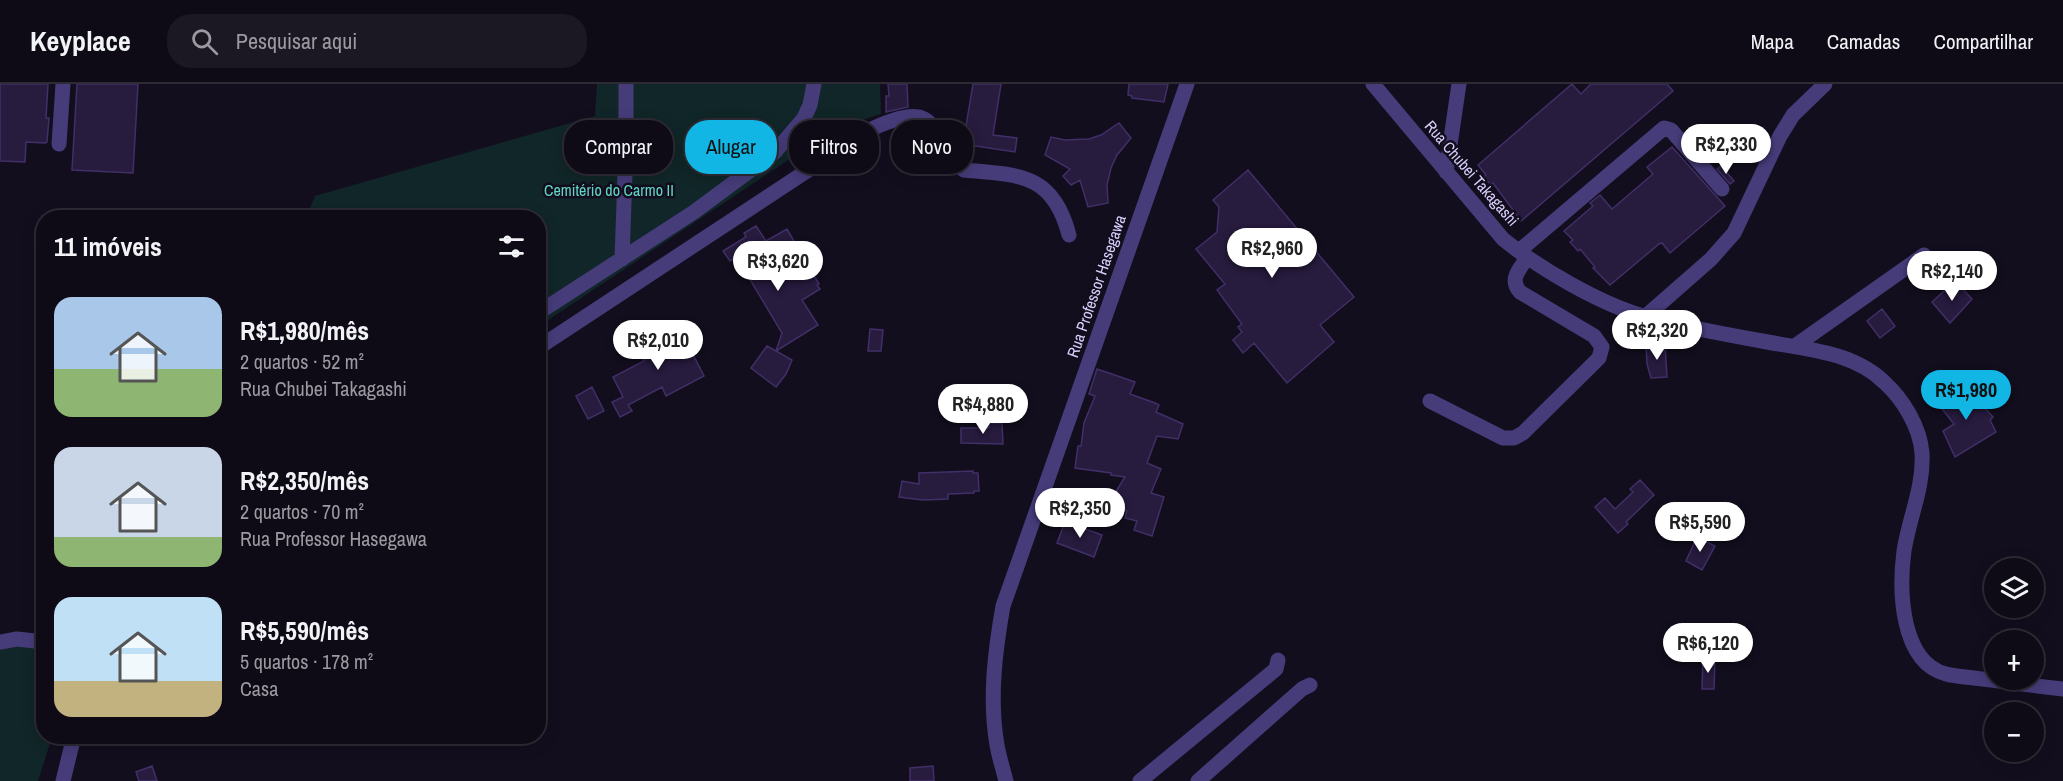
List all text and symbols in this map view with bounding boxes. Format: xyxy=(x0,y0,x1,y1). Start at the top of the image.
search box xyxy=(167,14,587,68)
text: Keyplace xyxy=(30,22,131,60)
icon: search xyxy=(188,25,221,58)
text: Pesquisar aqui xyxy=(236,26,357,56)
text: Mapa xyxy=(1751,27,1794,56)
text: Camadas xyxy=(1827,27,1900,56)
text: Compartilhar xyxy=(1933,27,2033,56)
street label: Rua Chubei Takagashi xyxy=(1420,115,1524,231)
chip: Comprar xyxy=(564,120,673,174)
chip: Alugar xyxy=(685,120,777,174)
chip: Filtros xyxy=(789,120,879,174)
chip: Novo xyxy=(891,120,973,174)
pin: R$2,330 xyxy=(1671,124,1781,175)
text: R$2,330 xyxy=(1695,130,1757,157)
park label: Cemitério do Carmo II xyxy=(544,179,674,201)
street label: Rua Professor Hasegawa xyxy=(1061,211,1131,360)
pin: R$2,960 xyxy=(1217,228,1327,279)
text: 11 imóveis xyxy=(54,229,162,264)
icon: filters xyxy=(495,230,528,263)
text: R$2,960 xyxy=(1241,234,1303,261)
pin: R$3,620 xyxy=(723,241,833,292)
text: R$3,620 xyxy=(747,247,809,274)
pin: R$2,140 xyxy=(1897,251,2007,302)
text: R$2,140 xyxy=(1921,257,1983,284)
pin: R$2,320 xyxy=(1602,310,1712,361)
text: R$1,980/mês xyxy=(240,313,369,348)
text: R$2,320 xyxy=(1626,316,1688,343)
pin: R$2,010 xyxy=(603,320,713,371)
icon: home xyxy=(102,321,174,393)
text: R$2,010 xyxy=(627,326,689,353)
text: 2 quartos · 52 m² xyxy=(240,348,364,375)
pin: R$1,980 xyxy=(1911,370,2021,421)
text: Rua Chubei Takagashi xyxy=(240,375,407,402)
text: R$1,980 xyxy=(1935,376,1997,403)
pin: R$4,880 xyxy=(928,384,1038,435)
text: R$4,880 xyxy=(952,390,1014,417)
text: R$2,350/mês xyxy=(240,463,369,498)
icon: home xyxy=(102,471,174,543)
pin: R$2,350 xyxy=(1025,488,1135,539)
text: R$2,350 xyxy=(1049,494,1111,521)
text: 2 quartos · 70 m² xyxy=(240,498,364,525)
pin: R$5,590 xyxy=(1645,502,1755,553)
text: R$5,590 xyxy=(1669,508,1731,535)
text: Rua Professor Hasegawa xyxy=(240,525,427,552)
map controls xyxy=(1984,558,2044,762)
button: layers xyxy=(1984,558,2044,618)
text: R$5,590/mês xyxy=(240,613,369,648)
icon: home xyxy=(102,621,174,693)
pin: R$6,120 xyxy=(1653,623,1763,674)
text: R$6,120 xyxy=(1677,629,1739,656)
button: + xyxy=(1984,630,2044,690)
text: 5 quartos · 178 m² xyxy=(240,648,373,675)
text: Casa xyxy=(240,675,278,702)
button: − xyxy=(1984,702,2044,762)

